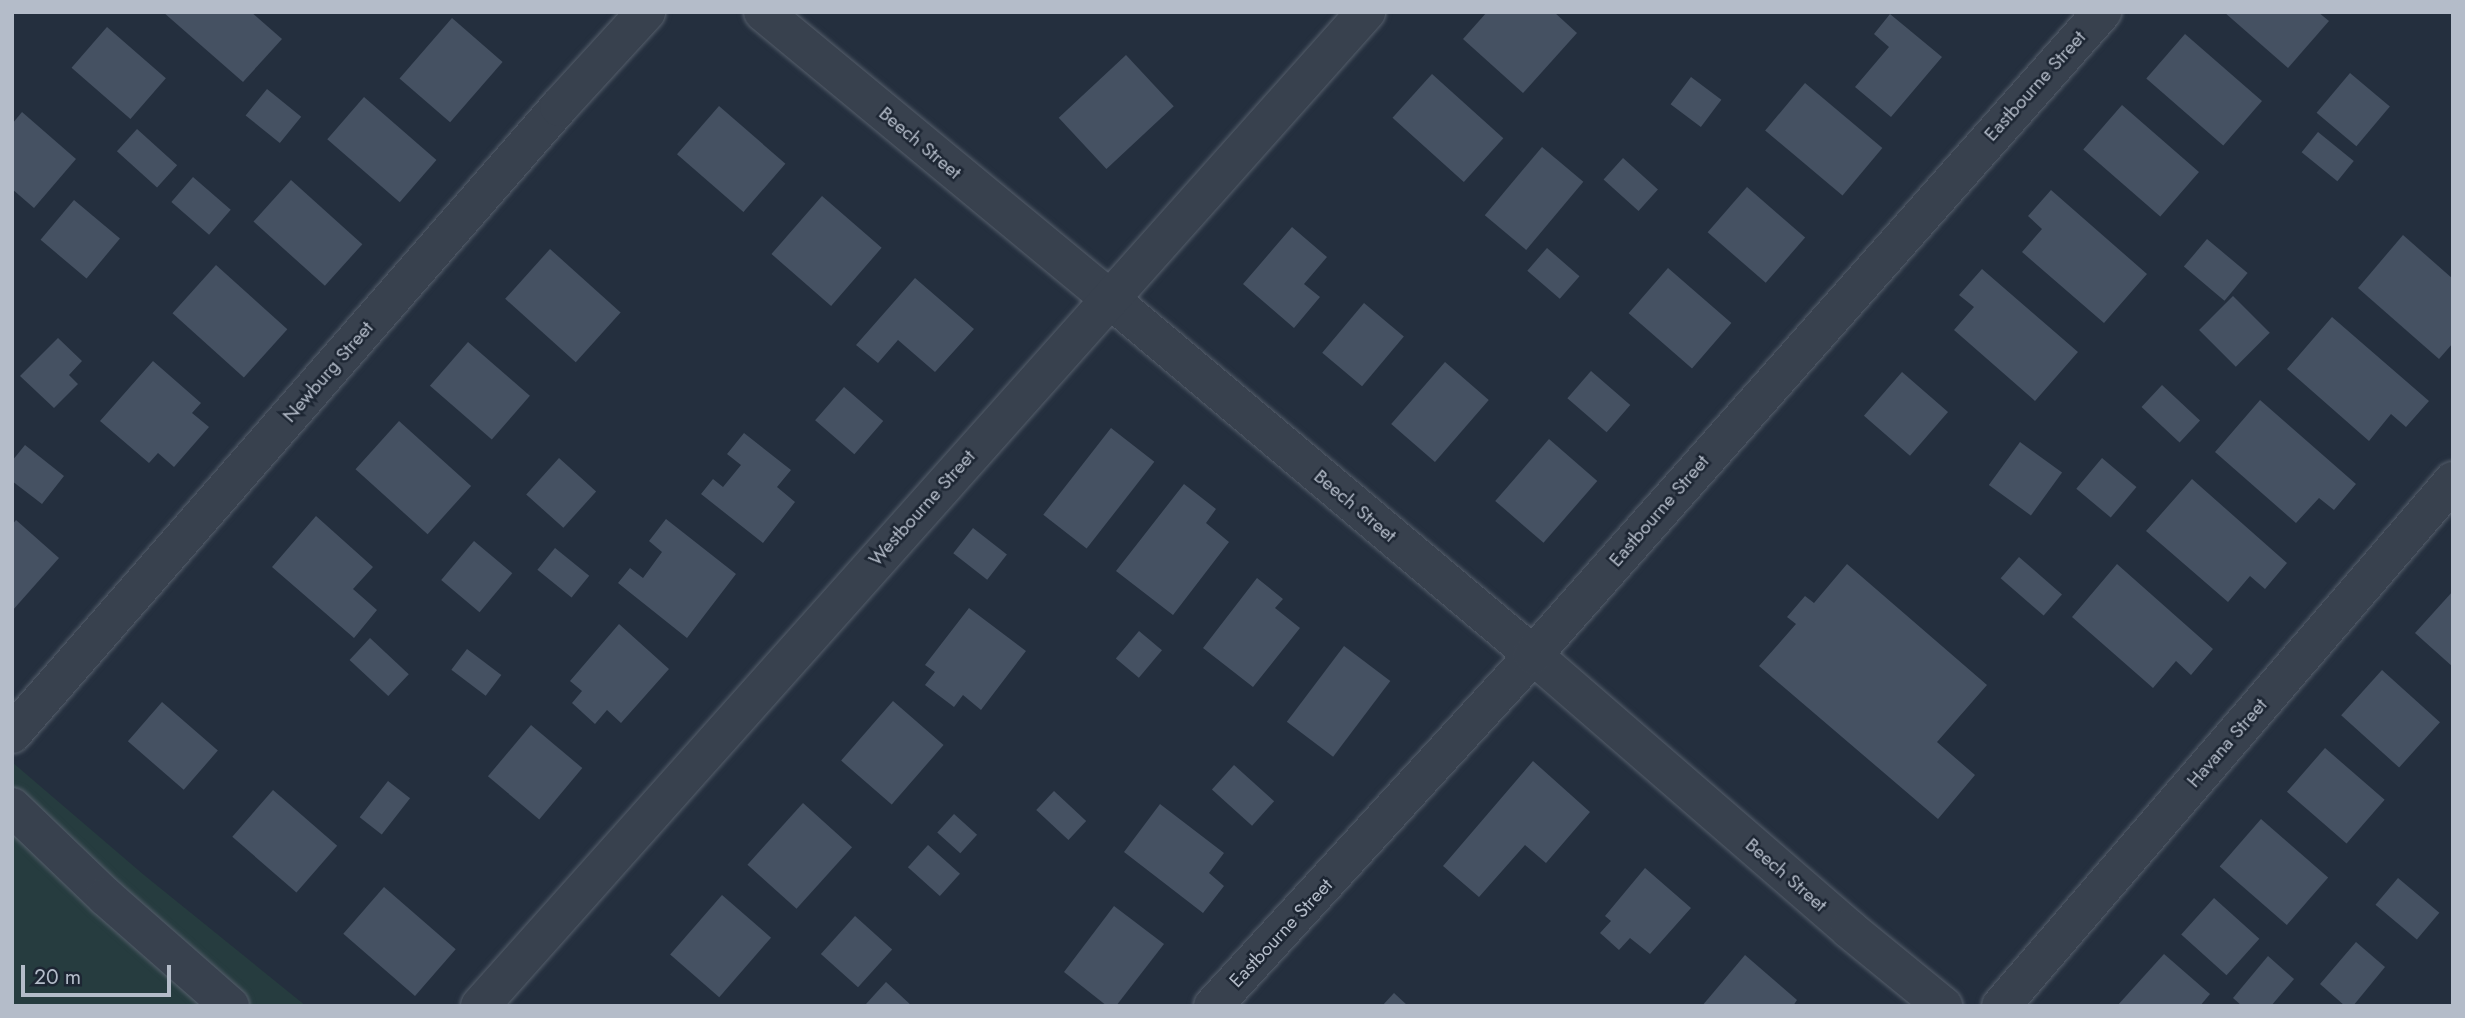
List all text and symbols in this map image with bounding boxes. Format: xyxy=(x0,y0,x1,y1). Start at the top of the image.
street label: Eastbourne Street xyxy=(1980,26,2090,146)
street label: Beech Street xyxy=(874,102,966,184)
street label: Newburg Street xyxy=(278,317,378,427)
street label: Westbourne Street xyxy=(864,445,980,571)
street label: Eastbourne Street xyxy=(1604,451,1714,571)
street label: Beech Street xyxy=(1309,465,1401,547)
street label: Havana Street xyxy=(2182,694,2272,792)
street label: Beech Street xyxy=(1741,834,1831,916)
street label: Eastbourne Street xyxy=(1225,874,1337,992)
scale bar xyxy=(24,951,175,995)
text: 20 m xyxy=(34,962,81,992)

